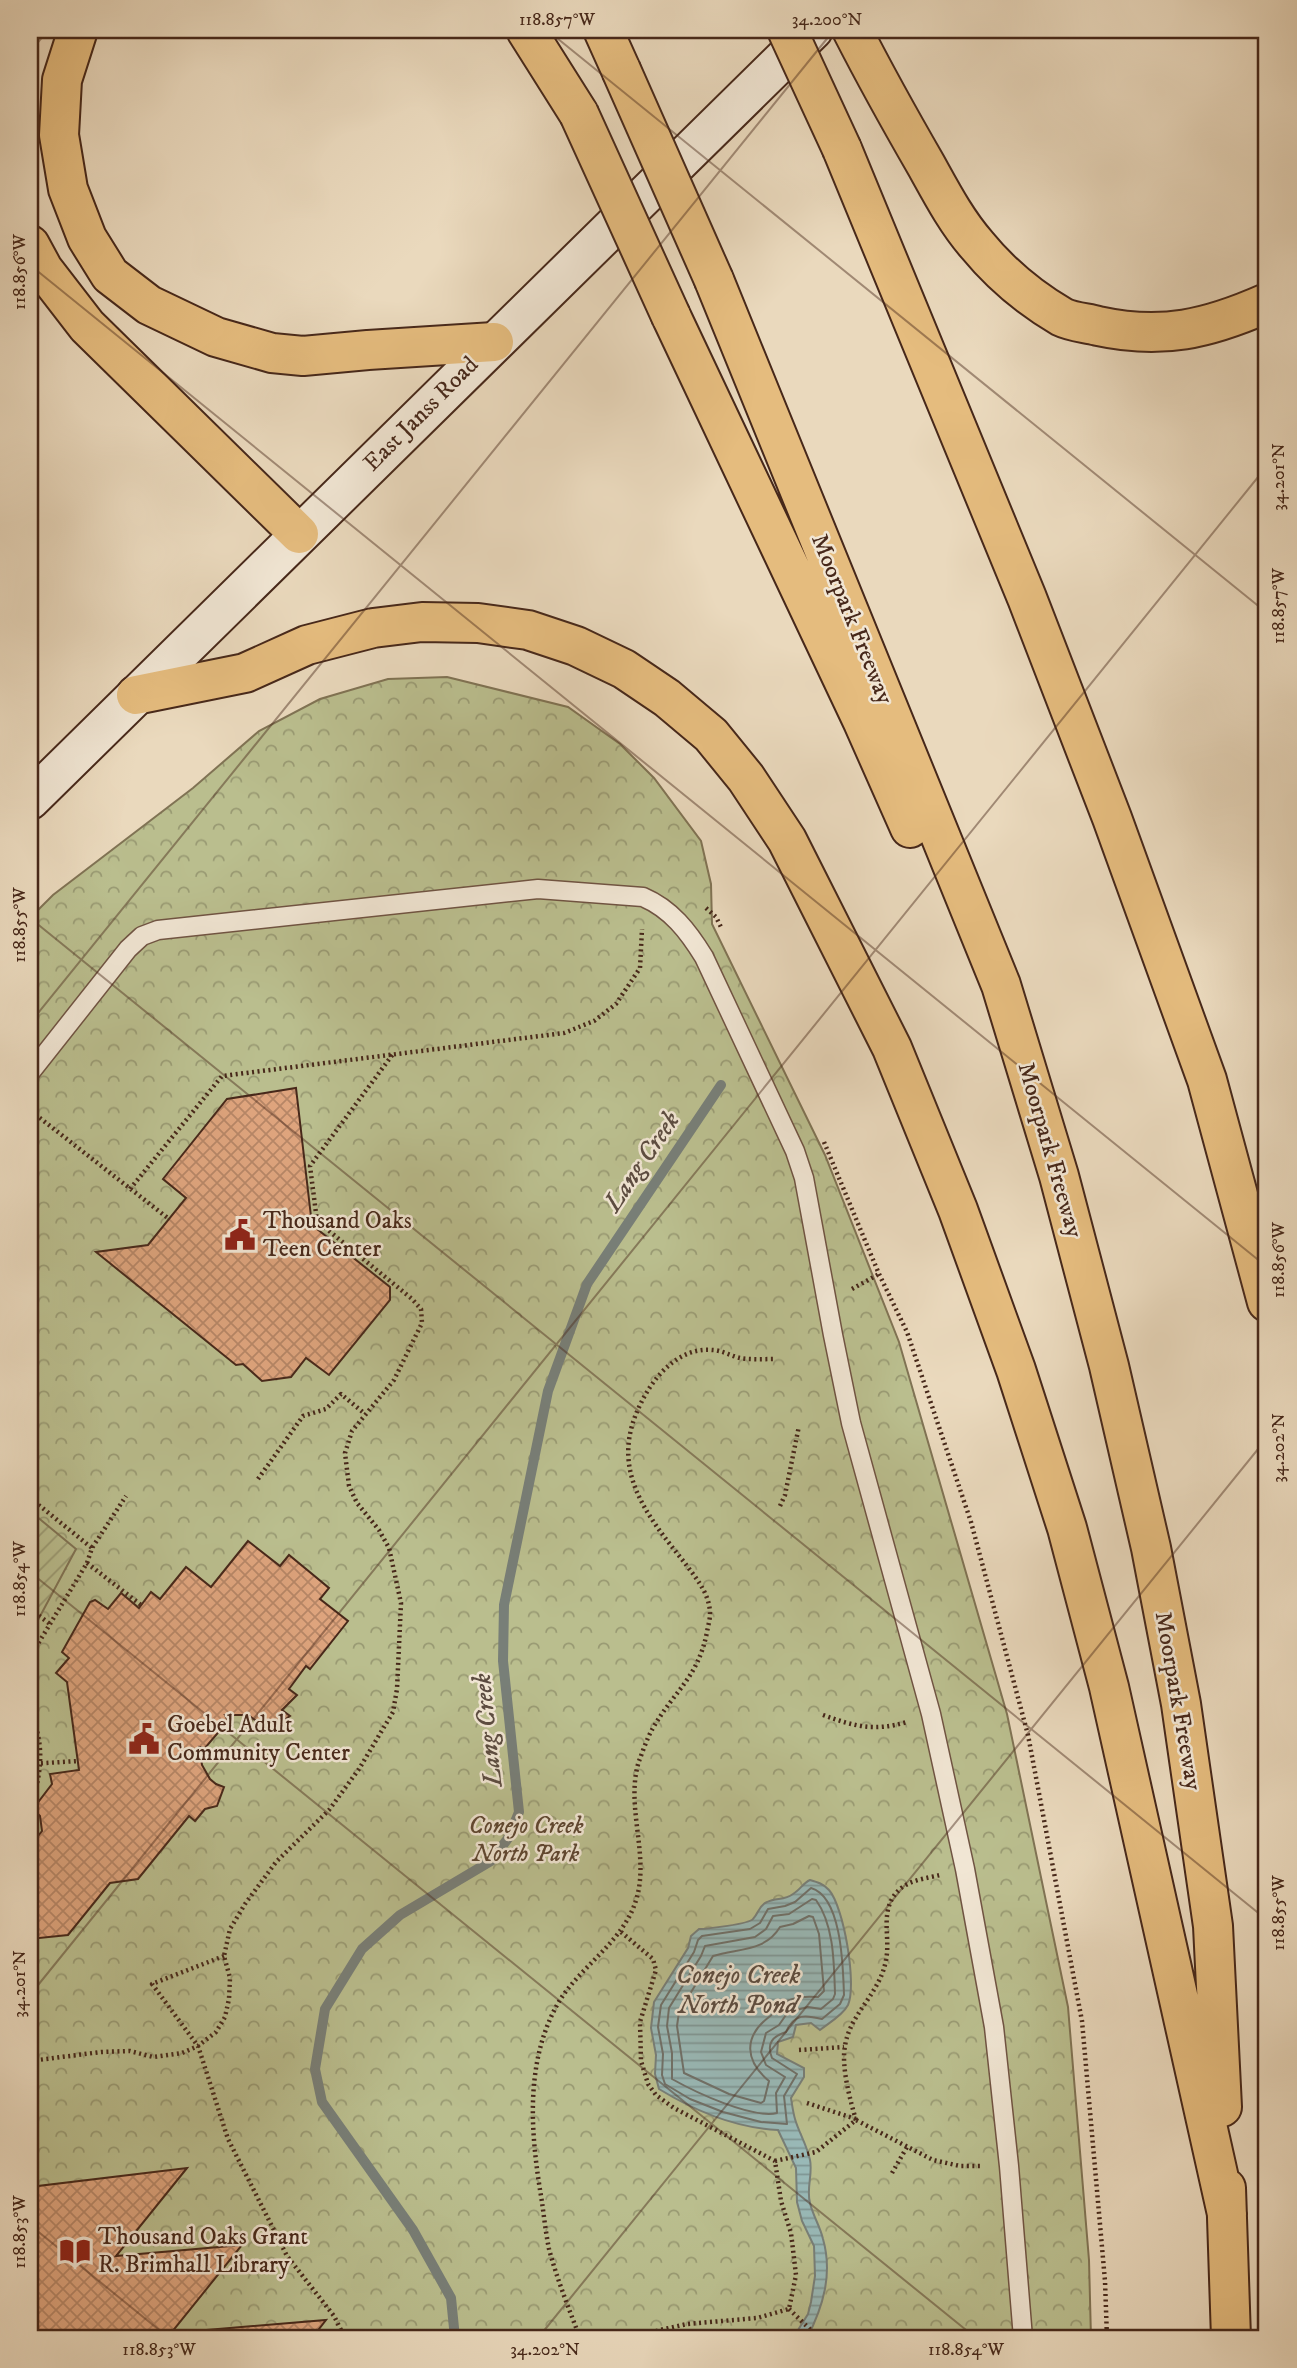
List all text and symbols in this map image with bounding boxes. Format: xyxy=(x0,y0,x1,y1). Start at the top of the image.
text: 118.857°W xyxy=(519,9,596,31)
text: 34.200°N xyxy=(792,9,862,31)
text: 118.856°W xyxy=(9,233,31,310)
street label: East Janss Road xyxy=(357,350,485,478)
text: 34.201°N xyxy=(1268,443,1290,511)
street label: Moorpark Freeway xyxy=(804,529,900,709)
text: 118.857°W xyxy=(1268,567,1290,644)
text: 118.855°W xyxy=(9,887,31,963)
street label: Moorpark Freeway xyxy=(1011,1059,1090,1242)
water label: Lang Creek xyxy=(595,1106,688,1220)
place label: Thousand Oaks Teen Center xyxy=(263,1206,412,1264)
public building icon: Thousand Oaks Teen Center xyxy=(223,1218,257,1252)
text: 118.856°W xyxy=(1268,1221,1290,1298)
text: 34.202°N xyxy=(1268,1413,1290,1483)
text: 118.854°W xyxy=(9,1540,31,1617)
street label: Moorpark Freeway xyxy=(1148,1609,1209,1793)
water label: Lang Creek xyxy=(466,1672,511,1790)
place label: Goebel Adult Community Center xyxy=(167,1710,350,1768)
public building icon: Goebel Adult Community Center xyxy=(127,1722,161,1756)
park label: Conejo Creek North Park xyxy=(469,1811,583,1869)
text: 118.855°W xyxy=(1268,1875,1290,1951)
text: 34.201°N xyxy=(9,1950,31,2018)
water label: Conejo Creek North Pond xyxy=(676,1959,801,2022)
text: 118.853°W xyxy=(9,2195,31,2269)
place label: Thousand Oaks Grant R. Brimhall Library xyxy=(98,2222,308,2280)
library icon: Thousand Oaks Grant R. Brimhall Library xyxy=(58,2234,92,2268)
text: 118.853°W xyxy=(122,2339,196,2361)
text: 34.202°N xyxy=(510,2339,580,2361)
text: 118.854°W xyxy=(928,2339,1005,2361)

